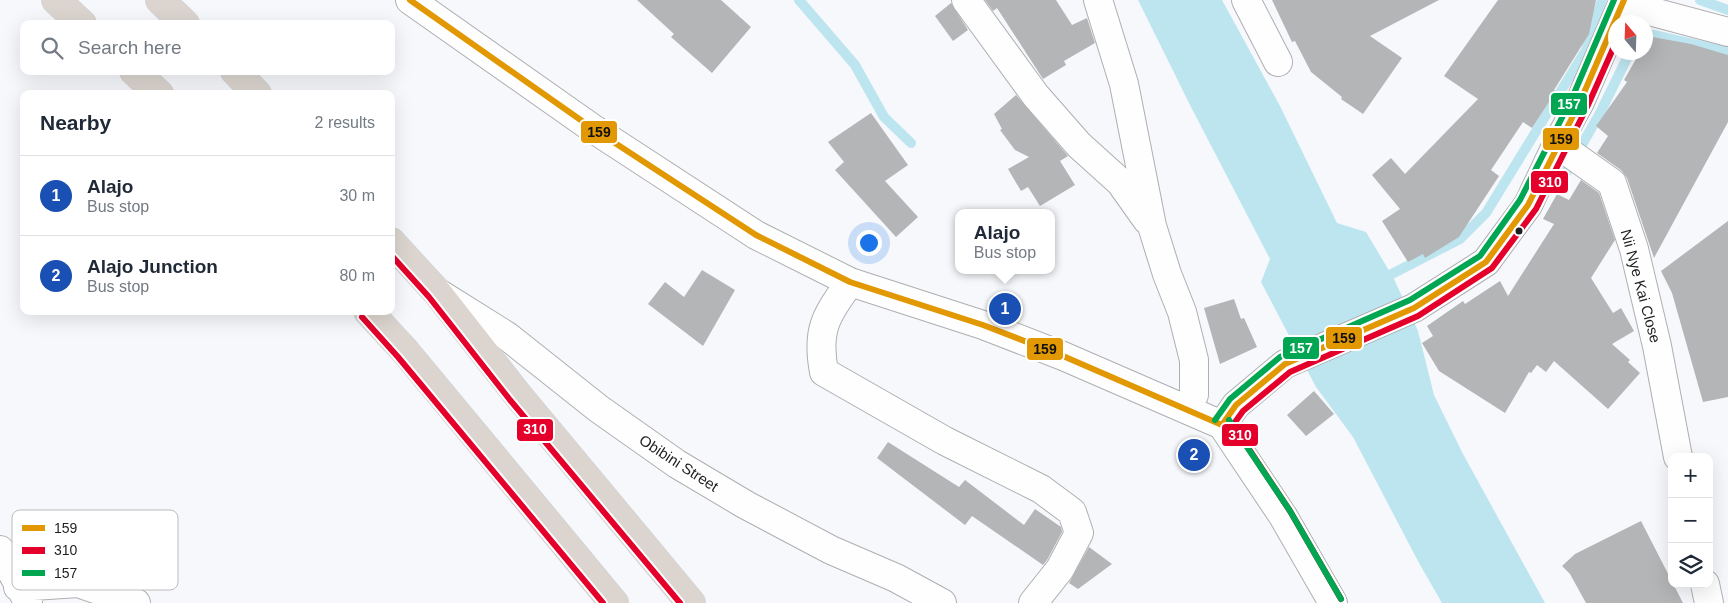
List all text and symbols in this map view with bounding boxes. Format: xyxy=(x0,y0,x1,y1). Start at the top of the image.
north arrow xyxy=(1608,15,1653,60)
search box xyxy=(20,20,395,75)
icon: search xyxy=(38,34,66,62)
text: Search here xyxy=(78,37,182,58)
line badge: 157 xyxy=(1550,92,1588,116)
text: 157 xyxy=(1557,96,1581,112)
text: Nearby xyxy=(40,111,111,134)
text: 2 results xyxy=(315,114,375,131)
line badge: 159 xyxy=(580,120,618,144)
text: 159 xyxy=(587,124,611,140)
line badge: 159 xyxy=(1542,127,1580,151)
text: 159 xyxy=(1549,131,1573,147)
line badge: 310 xyxy=(1530,170,1569,194)
text: 310 xyxy=(1538,174,1562,190)
text: Alajo xyxy=(87,176,133,197)
text: 1 xyxy=(52,187,60,204)
text: 30 m xyxy=(339,187,375,204)
text: Bus stop xyxy=(87,198,149,215)
popup xyxy=(955,209,1055,274)
text: Alajo xyxy=(974,222,1020,243)
unlabelled marker xyxy=(1514,226,1524,236)
street label: Nii Nye Kai Close xyxy=(1618,227,1664,345)
your location xyxy=(856,230,882,256)
text: Bus stop xyxy=(974,244,1036,261)
text: Alajo Junction xyxy=(87,256,218,277)
text: 2 xyxy=(52,267,60,284)
text: 80 m xyxy=(339,267,375,284)
text: Bus stop xyxy=(87,278,149,295)
pin: 1 xyxy=(989,290,1021,328)
line badge: 159 xyxy=(1325,326,1363,350)
text: 159 xyxy=(1332,330,1356,346)
line badge: 157 xyxy=(1282,336,1320,360)
line badge: 159 xyxy=(1026,337,1064,361)
text: 157 xyxy=(1289,340,1313,356)
text: 159 xyxy=(1033,341,1057,357)
line badge: 310 xyxy=(516,418,554,442)
text: 310 xyxy=(523,421,547,437)
line badge: 310 xyxy=(1221,423,1259,447)
text: 310 xyxy=(1228,427,1252,443)
street label: Obibini Street xyxy=(636,431,722,495)
pin: 2 xyxy=(1178,436,1210,474)
map controls xyxy=(1668,453,1713,588)
button: + xyxy=(1668,453,1713,498)
button: − xyxy=(1668,498,1713,543)
legend xyxy=(12,510,178,590)
text: 159 xyxy=(54,520,78,536)
text: 310 xyxy=(54,542,78,558)
button: layers xyxy=(1668,543,1713,588)
text: 157 xyxy=(54,565,78,581)

